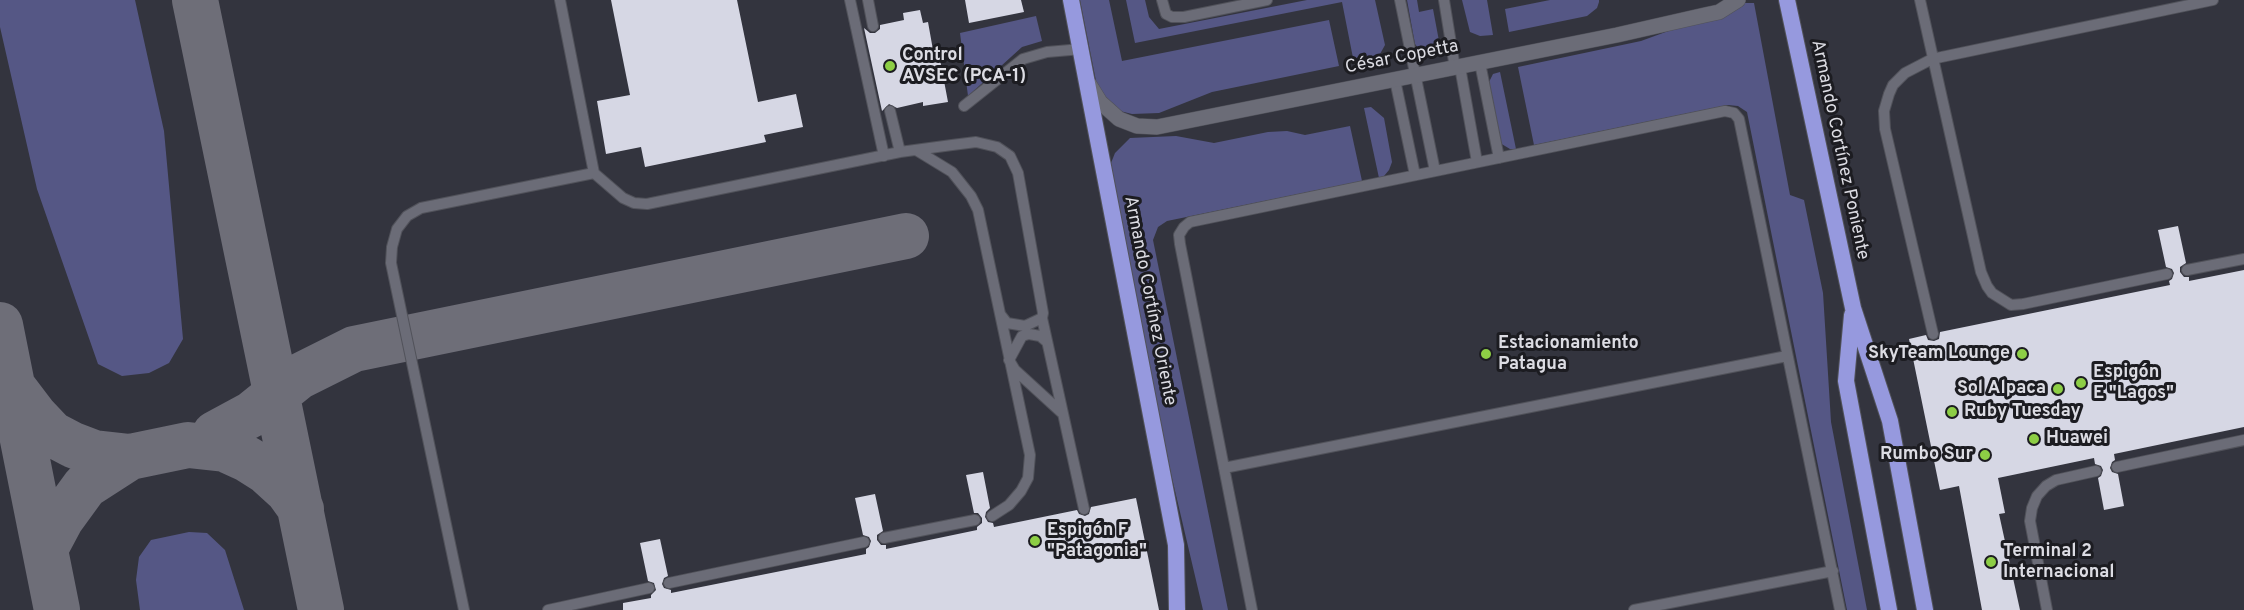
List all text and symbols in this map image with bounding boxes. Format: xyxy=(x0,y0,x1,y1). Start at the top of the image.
street label: César Copetta xyxy=(1344,36,1460,80)
street label: Armando Cortínez Poniente xyxy=(1805,38,1873,262)
place label: Control AVSEC (PCA-1) xyxy=(902,45,1026,88)
marker: Control AVSEC (PCA-1) xyxy=(883,59,897,73)
street label: Armando Cortínez Oriente xyxy=(1118,194,1180,408)
place label: Estacionamiento Patagua xyxy=(1498,333,1639,376)
place label: SkyTeam Lounge xyxy=(1868,343,2010,365)
marker: Estacionamiento Patagua xyxy=(1479,347,1493,361)
marker: SkyTeam Lounge xyxy=(2015,347,2029,361)
place label: Espigón E "Lagos" xyxy=(2093,362,2174,404)
marker: Espigón E "Lagos" xyxy=(2074,376,2088,390)
place label: Sol Alpaca xyxy=(1957,378,2046,400)
marker: Sol Alpaca xyxy=(2051,382,2065,396)
place label: Ruby Tuesday xyxy=(1964,401,2081,423)
marker: Ruby Tuesday xyxy=(1945,405,1959,419)
place label: Huawei xyxy=(2046,428,2108,450)
marker: Huawei xyxy=(2027,432,2041,446)
place label: Rumbo Sur xyxy=(1880,444,1973,466)
marker: Rumbo Sur xyxy=(1978,448,1992,462)
place label: Espigón F "Patagonia" xyxy=(1047,520,1147,562)
marker: Espigón F "Patagonia" xyxy=(1028,534,1042,548)
place label: Terminal 2 Internacional xyxy=(2003,541,2115,584)
marker: Terminal 2 Internacional xyxy=(1984,555,1998,569)

